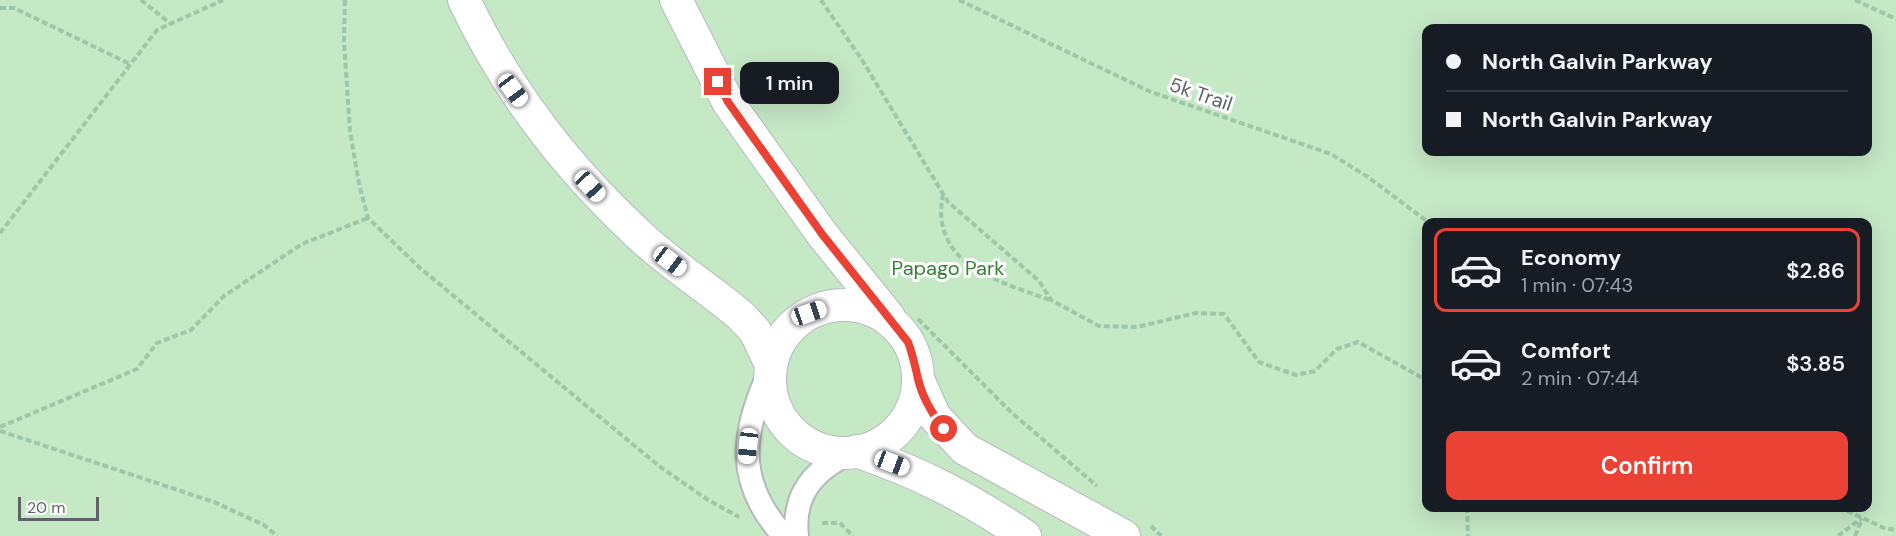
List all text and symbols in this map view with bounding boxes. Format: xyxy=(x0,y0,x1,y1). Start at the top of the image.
text: North Galvin Parkway xyxy=(1482,47,1712,76)
callout: 1 min xyxy=(739,61,838,103)
route end xyxy=(704,68,731,95)
car xyxy=(495,70,531,110)
text: 1 min xyxy=(766,70,813,96)
street label: 5k Trail xyxy=(1166,71,1236,117)
text: North Galvin Parkway xyxy=(1482,105,1712,134)
car xyxy=(571,167,609,205)
car xyxy=(650,243,690,279)
icon: car xyxy=(1449,243,1503,297)
text: Economy xyxy=(1521,243,1621,272)
park label: Papago Park xyxy=(892,255,1004,281)
text: $2.86 xyxy=(1786,256,1845,285)
text: 1 min · 07:43 xyxy=(1521,272,1633,298)
car xyxy=(789,299,829,327)
icon: car xyxy=(1449,336,1503,390)
text: Comfort xyxy=(1521,336,1611,365)
text: $3.85 xyxy=(1786,349,1845,378)
text: 2 min · 07:44 xyxy=(1521,365,1639,391)
route start xyxy=(930,415,957,442)
car xyxy=(737,427,759,465)
button: Confirm xyxy=(1446,431,1848,500)
car xyxy=(872,448,912,478)
scale bar xyxy=(18,494,99,522)
text: 20 m xyxy=(27,497,66,518)

